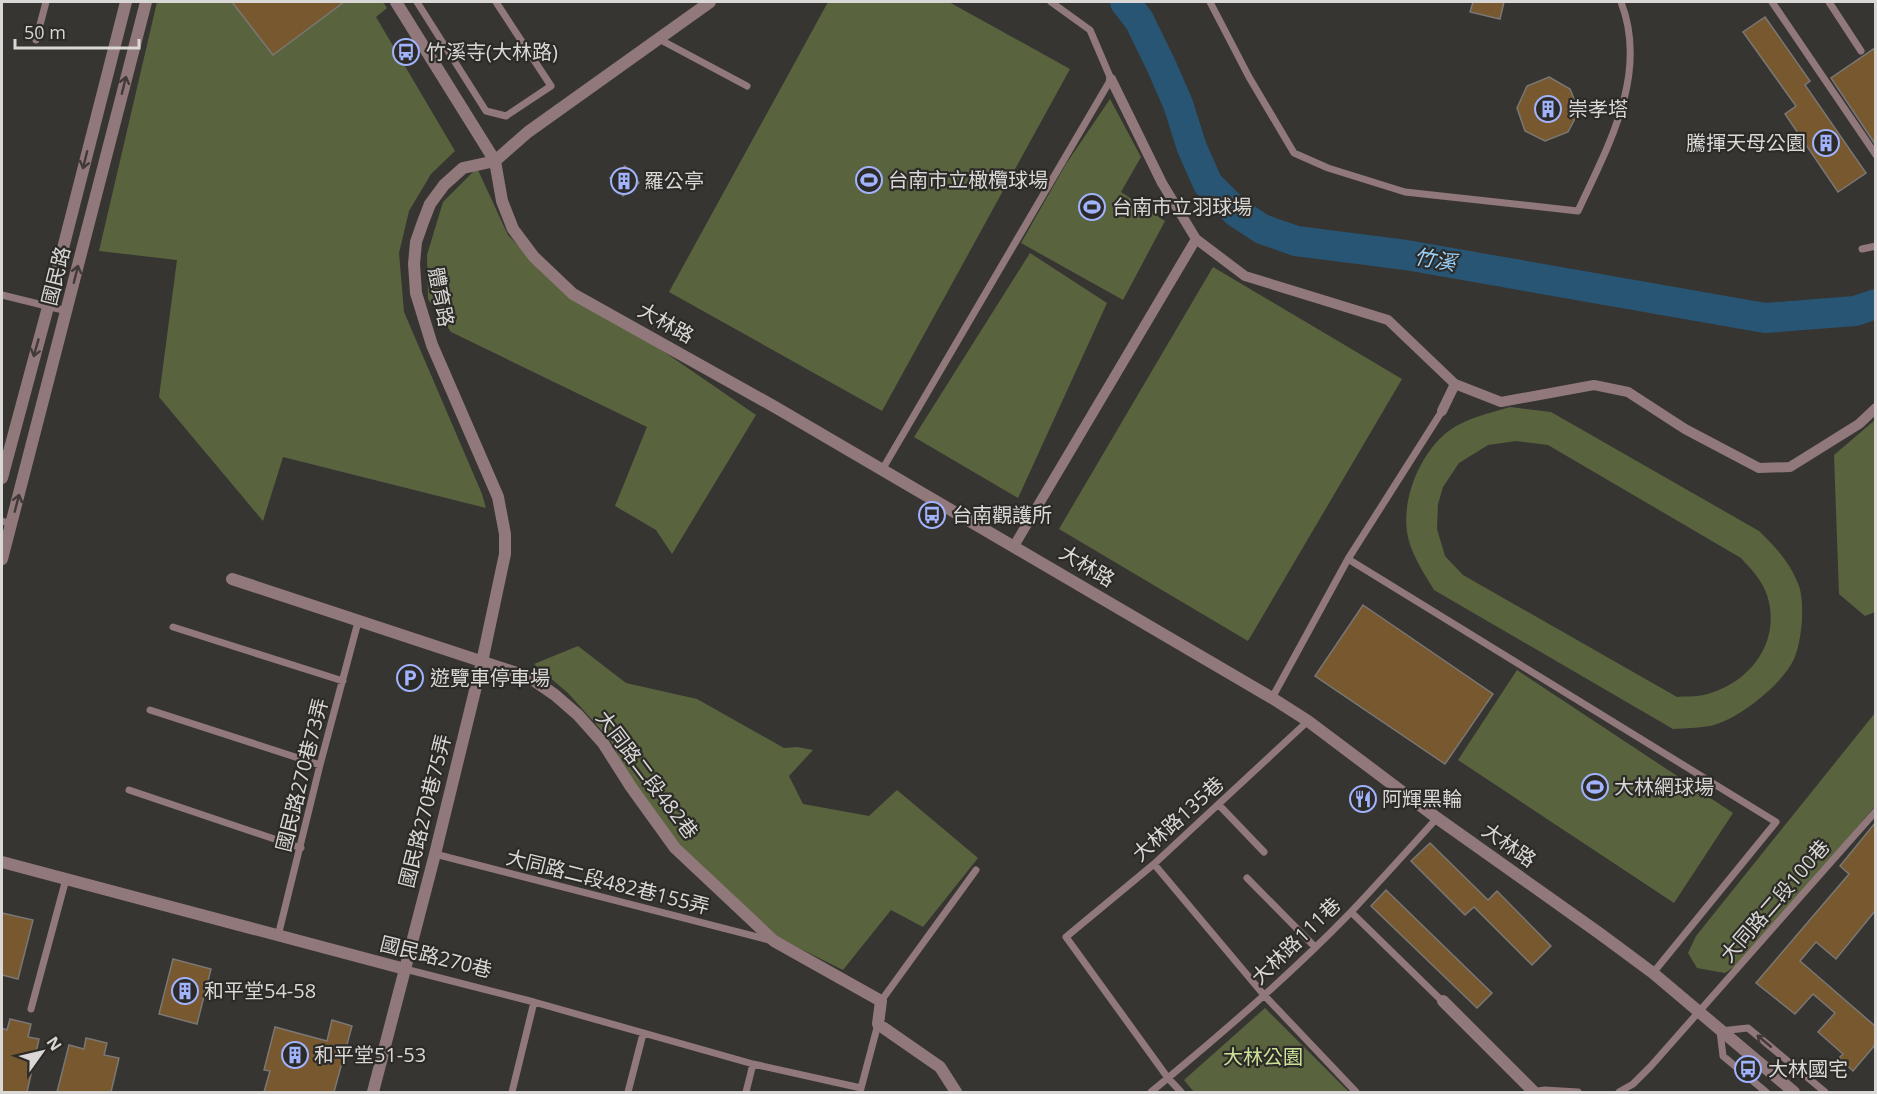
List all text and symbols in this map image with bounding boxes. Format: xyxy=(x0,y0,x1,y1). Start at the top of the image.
scale bar xyxy=(15,12,140,50)
text: 50 m xyxy=(24,20,66,44)
bus stop icon: 竹溪寺(大林路) xyxy=(391,37,421,67)
place label: 竹溪寺(大林路) xyxy=(426,38,558,65)
one-way arrow xyxy=(119,75,131,94)
building icon: 崇孝塔 xyxy=(1533,94,1563,124)
place label: 崇孝塔 xyxy=(1568,95,1628,122)
building icon: 騰揮天母公園 xyxy=(1811,128,1841,158)
place label: 騰揮天母公園 xyxy=(1686,129,1806,156)
one-way arrow xyxy=(79,150,91,169)
sports icon: 台南市立橄欖球場 xyxy=(854,165,884,195)
building icon: 羅公亭 xyxy=(609,166,639,196)
place label: 台南市立橄欖球場 xyxy=(888,166,1048,193)
place label: 羅公亭 xyxy=(644,167,704,194)
sports icon: 台南市立羽球場 xyxy=(1077,192,1107,222)
place label: 台南市立羽球場 xyxy=(1112,193,1252,220)
water label: 竹溪 xyxy=(1412,242,1461,277)
street label: 國民路 xyxy=(35,244,76,308)
one-way arrow xyxy=(71,264,83,283)
street label: 體育路 xyxy=(423,265,460,329)
street label: 大林路 xyxy=(633,296,699,349)
one-way arrow xyxy=(30,339,41,358)
one-way arrow xyxy=(11,494,23,513)
bus stop icon: 台南觀護所 xyxy=(917,500,947,530)
place label: 台南觀護所 xyxy=(952,501,1052,528)
street label: 大林路 xyxy=(1055,539,1120,593)
parking icon: 遊覽車停車場 xyxy=(395,663,425,693)
place label: 遊覽車停車場 xyxy=(430,664,550,691)
street label: 國民路270巷73弄 xyxy=(269,695,334,854)
street label: 大同路二段482巷 xyxy=(590,705,705,844)
street label: 國民路270巷75弄 xyxy=(392,731,457,890)
street label: 大林路135巷 xyxy=(1126,770,1229,867)
sports icon: 大林網球場 xyxy=(1580,772,1610,802)
place label: 大林網球場 xyxy=(1614,773,1714,800)
restaurant icon: 阿輝黑輪 xyxy=(1348,784,1378,814)
place label: 阿輝黑輪 xyxy=(1382,785,1462,812)
street label: 大林路 xyxy=(1477,816,1542,873)
street label: 大同路二段100巷 xyxy=(1714,834,1835,968)
street label: 大同路二段482巷155弄 xyxy=(504,843,713,920)
street label: 大林路111巷 xyxy=(1245,891,1346,990)
street label: 國民路270巷 xyxy=(377,930,495,983)
building icon: 和平堂54-58 xyxy=(170,976,200,1006)
place label: 和平堂54-58 xyxy=(204,977,316,1004)
north arrow xyxy=(12,1022,72,1082)
text: N xyxy=(42,1032,67,1055)
one-way arrow xyxy=(1756,1035,1772,1048)
building icon: 和平堂51-53 xyxy=(280,1040,310,1070)
place label: 和平堂51-53 xyxy=(314,1041,426,1068)
park label: 大林公園 xyxy=(1223,1043,1303,1070)
bus stop icon: 大林國宅 xyxy=(1733,1054,1763,1084)
place label: 大林國宅 xyxy=(1768,1055,1848,1082)

